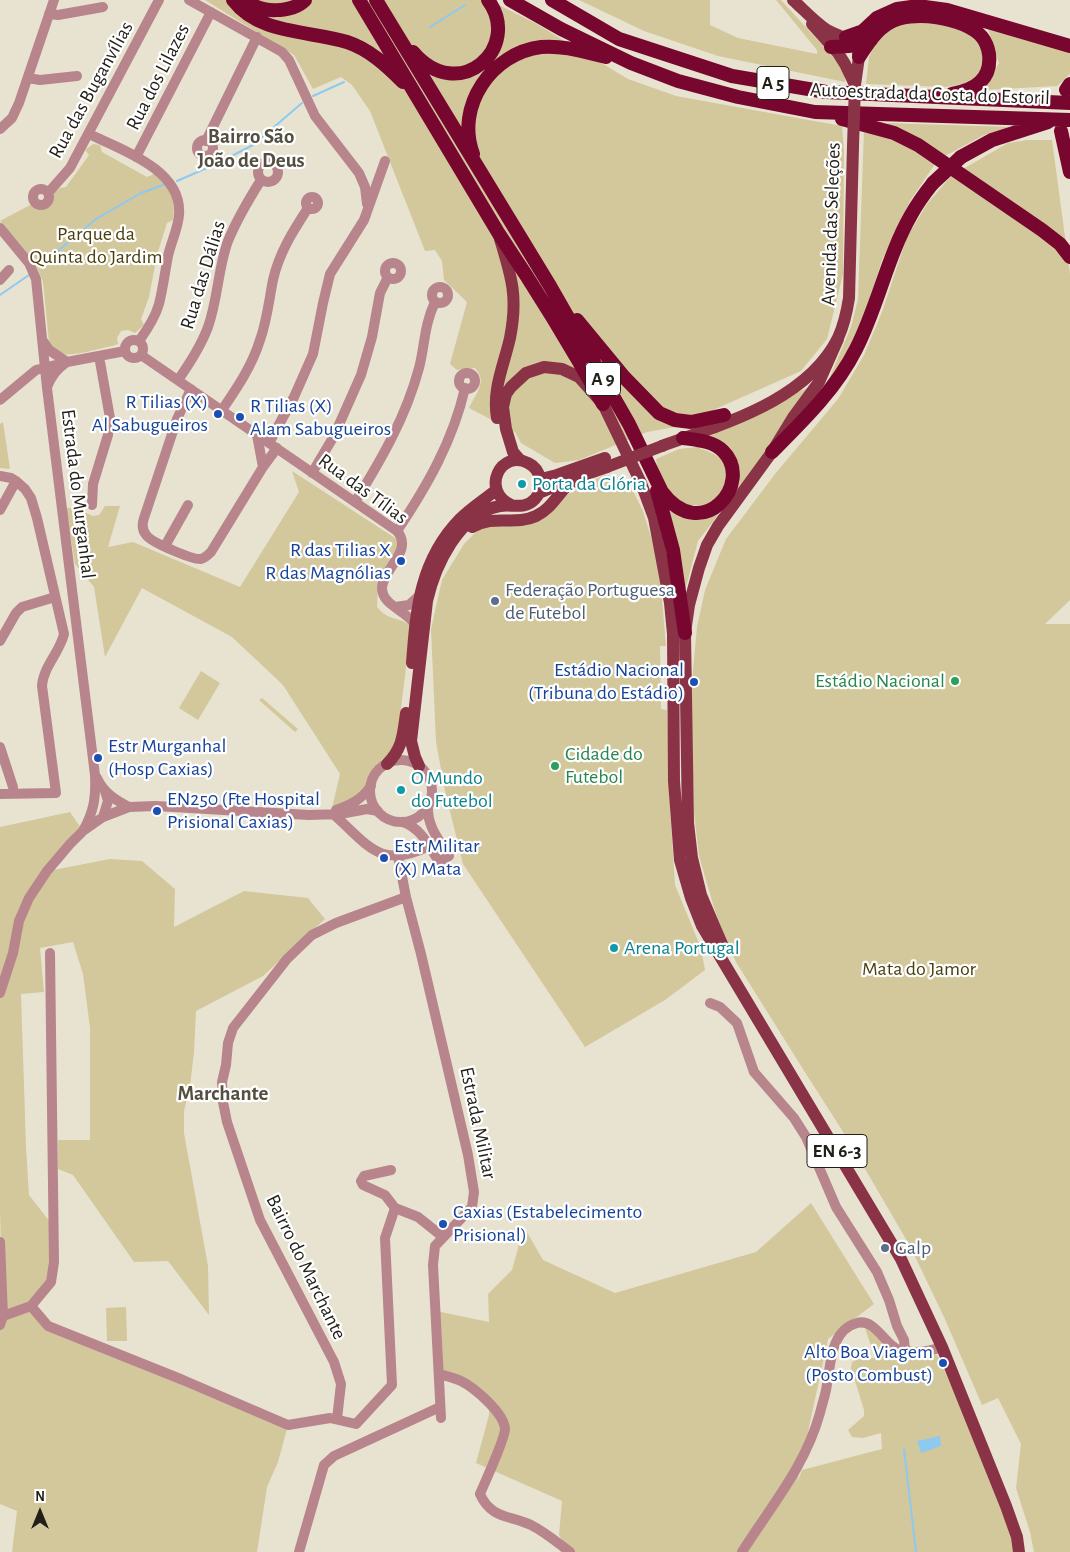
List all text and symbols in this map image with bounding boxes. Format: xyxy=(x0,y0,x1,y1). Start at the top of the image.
street label: Rua das Buganvílias xyxy=(43,17,139,163)
street label: Rua dos Lilazes xyxy=(121,20,195,134)
road number: A 5 xyxy=(757,66,789,100)
street label: Autoestrada da Costa do Estoril xyxy=(810,78,1050,110)
district label: Bairro São João de Deus xyxy=(197,124,305,174)
street label: Avenida das Seleções xyxy=(816,142,846,306)
street label: Rua das Dálias xyxy=(175,218,231,332)
park label: Parque da Quinta do Jardim xyxy=(29,222,163,269)
road number: A 9 xyxy=(586,362,620,396)
place label: R Tilias (X) Al Sabugueiros xyxy=(92,390,208,437)
place label: R Tilias (X) Alam Sabugueiros xyxy=(250,394,391,441)
street label: Estrada do Murganhal xyxy=(56,408,100,580)
marker: R Tilias (X) Al Sabugueiros xyxy=(212,408,224,420)
marker: R Tilias (X) Alam Sabugueiros xyxy=(234,411,246,423)
street label: Rua das Tílias xyxy=(314,448,412,530)
place label: Porta da Glória xyxy=(532,472,646,496)
marker: Porta da Glória xyxy=(516,478,528,490)
place label: R das Tilias X R das Magnólias xyxy=(265,538,391,585)
marker: R das Tilias X R das Magnólias xyxy=(395,555,407,567)
place label: Federação Portuguesa de Futebol xyxy=(505,578,675,625)
marker: Federação Portuguesa de Futebol xyxy=(489,595,501,607)
place label: Estádio Nacional (Tribuna do Estádio) xyxy=(528,658,684,705)
place label: Estádio Nacional xyxy=(815,669,945,693)
marker: Estádio Nacional xyxy=(949,675,961,687)
marker: Estádio Nacional (Tribuna do Estádio) xyxy=(688,676,700,688)
place label: Estr Murganhal (Hosp Caxias) xyxy=(108,734,226,781)
place label: Cidade do Futebol xyxy=(565,742,643,789)
marker: Estr Murganhal (Hosp Caxias) xyxy=(92,752,104,764)
marker: Cidade do Futebol xyxy=(549,760,561,772)
place label: O Mundo do Futebol xyxy=(411,766,493,813)
marker: O Mundo do Futebol xyxy=(395,784,407,796)
place label: EN250 (Fte Hospital Prisional Caxias) xyxy=(167,787,320,834)
marker: EN250 (Fte Hospital Prisional Caxias) xyxy=(151,805,163,817)
place label: Estr Militar (X) Mata xyxy=(394,834,479,881)
marker: Estr Militar (X) Mata xyxy=(378,852,390,864)
place label: Arena Portugal xyxy=(624,936,740,960)
marker: Arena Portugal xyxy=(608,942,620,954)
park label: Mata do Jamor xyxy=(862,957,976,981)
street label: Estrada Militar xyxy=(454,1065,502,1181)
district label: Marchante xyxy=(178,1081,268,1107)
road number: EN 6-3 xyxy=(807,1134,867,1168)
street label: Bairro do Marchante xyxy=(261,1191,351,1343)
place label: Caxias (Estabelecimento Prisional) xyxy=(453,1200,642,1247)
marker: Caxias (Estabelecimento Prisional) xyxy=(437,1218,449,1230)
place label: Galp xyxy=(895,1236,931,1260)
marker: Galp xyxy=(879,1242,891,1254)
place label: Alto Boa Viagem (Posto Combust) xyxy=(804,1340,933,1387)
marker: Alto Boa Viagem (Posto Combust) xyxy=(937,1357,949,1369)
north arrow xyxy=(15,1487,65,1537)
text: N xyxy=(35,1490,45,1504)

